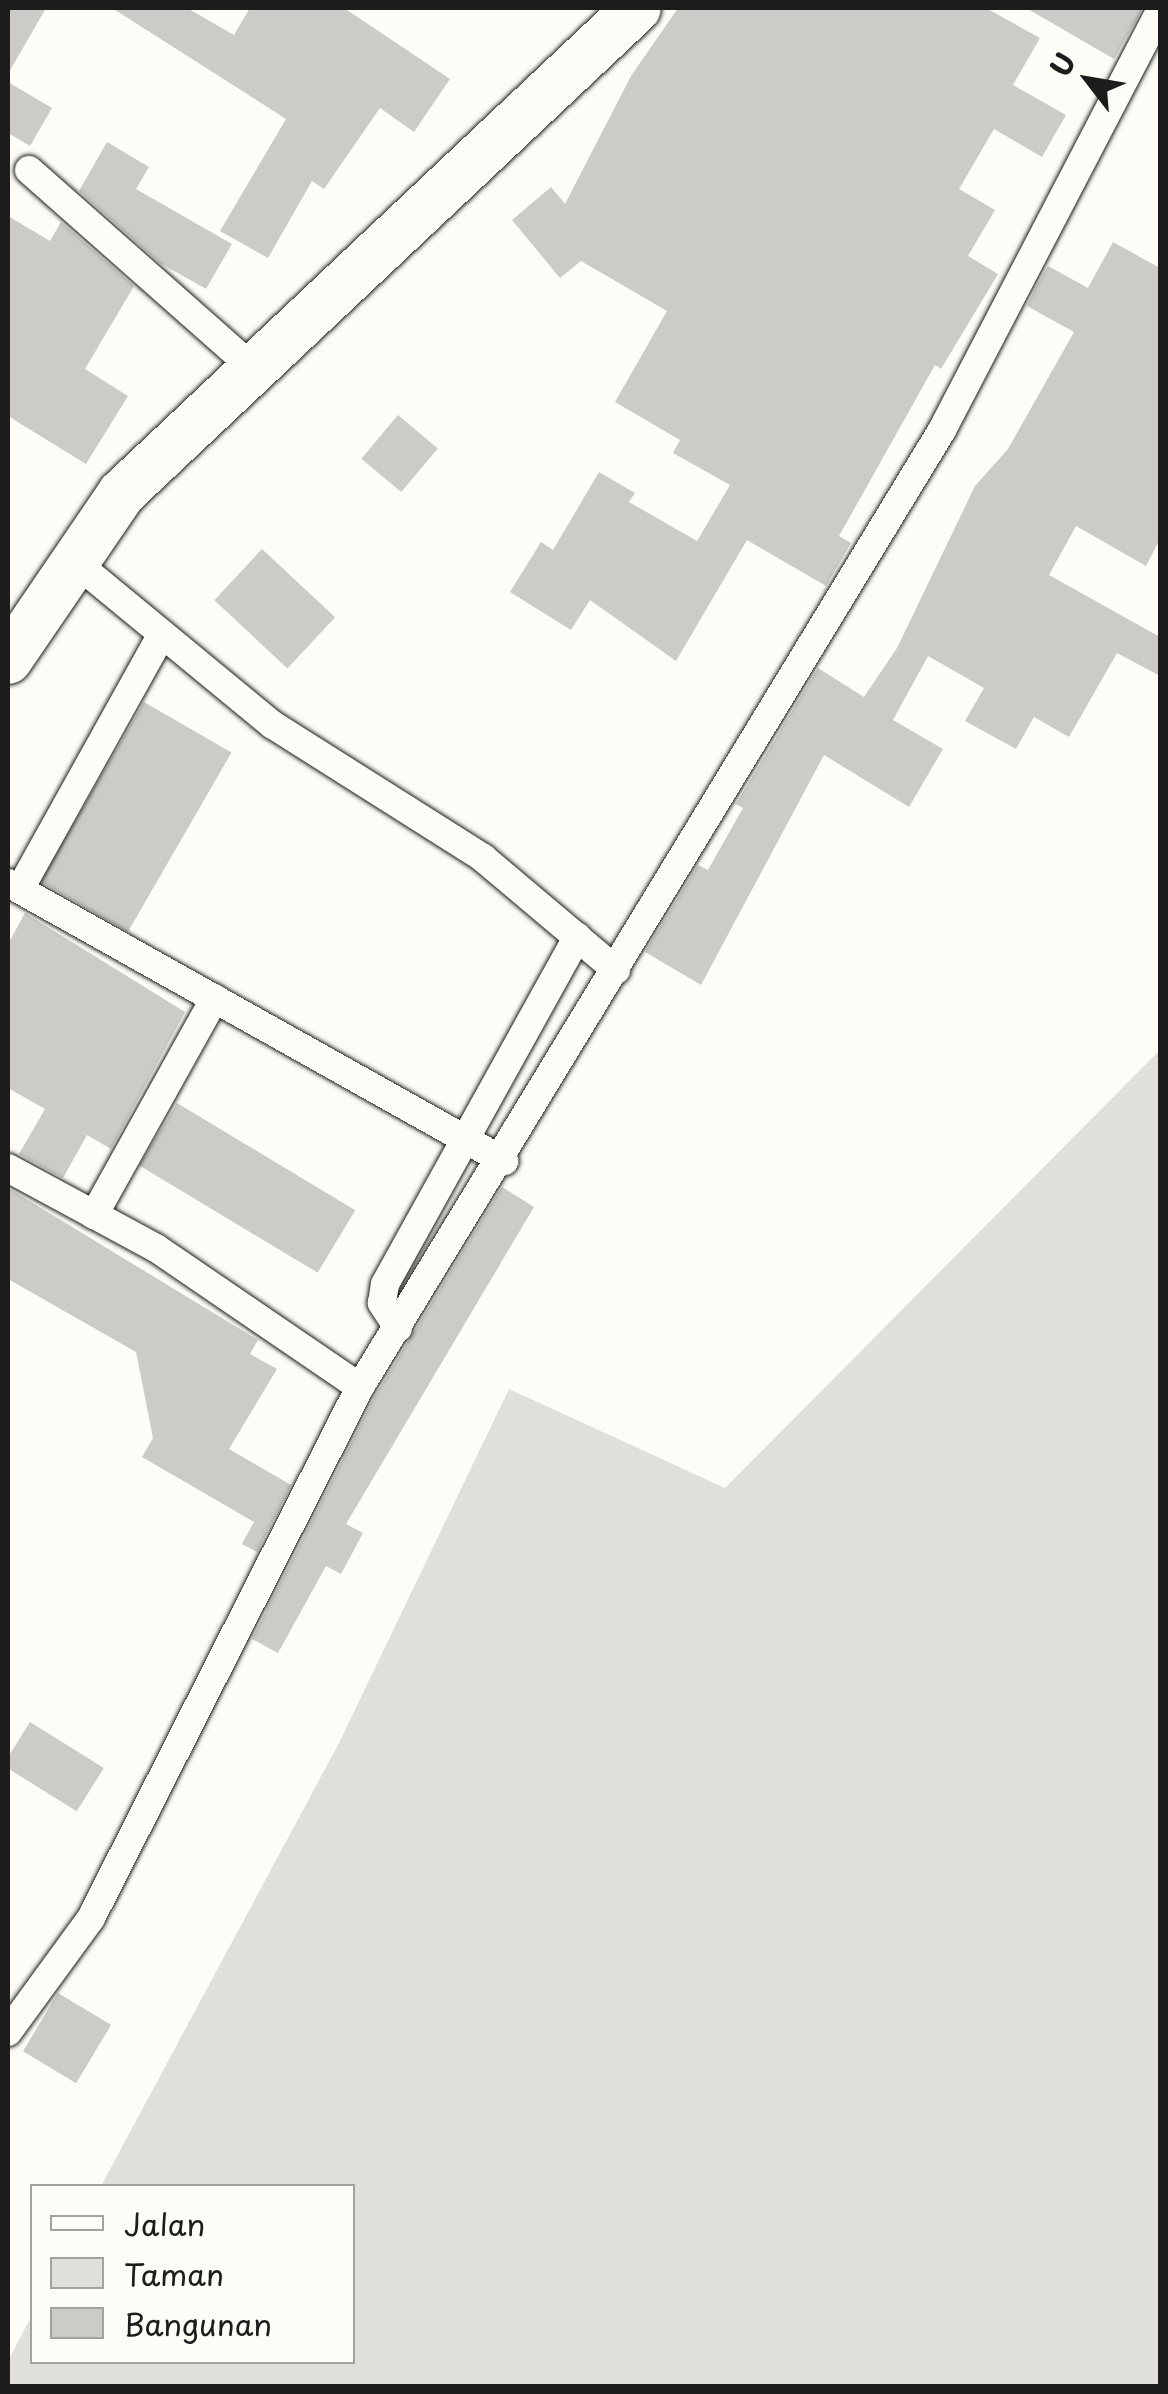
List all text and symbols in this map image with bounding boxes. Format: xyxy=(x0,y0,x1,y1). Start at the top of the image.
north arrow xyxy=(1038,30,1138,130)
text: U xyxy=(1038,44,1086,84)
legend xyxy=(30,2184,355,2364)
text: Jalan xyxy=(124,2201,205,2246)
text: Taman xyxy=(124,2251,224,2296)
text: Bangunan xyxy=(124,2301,272,2346)

